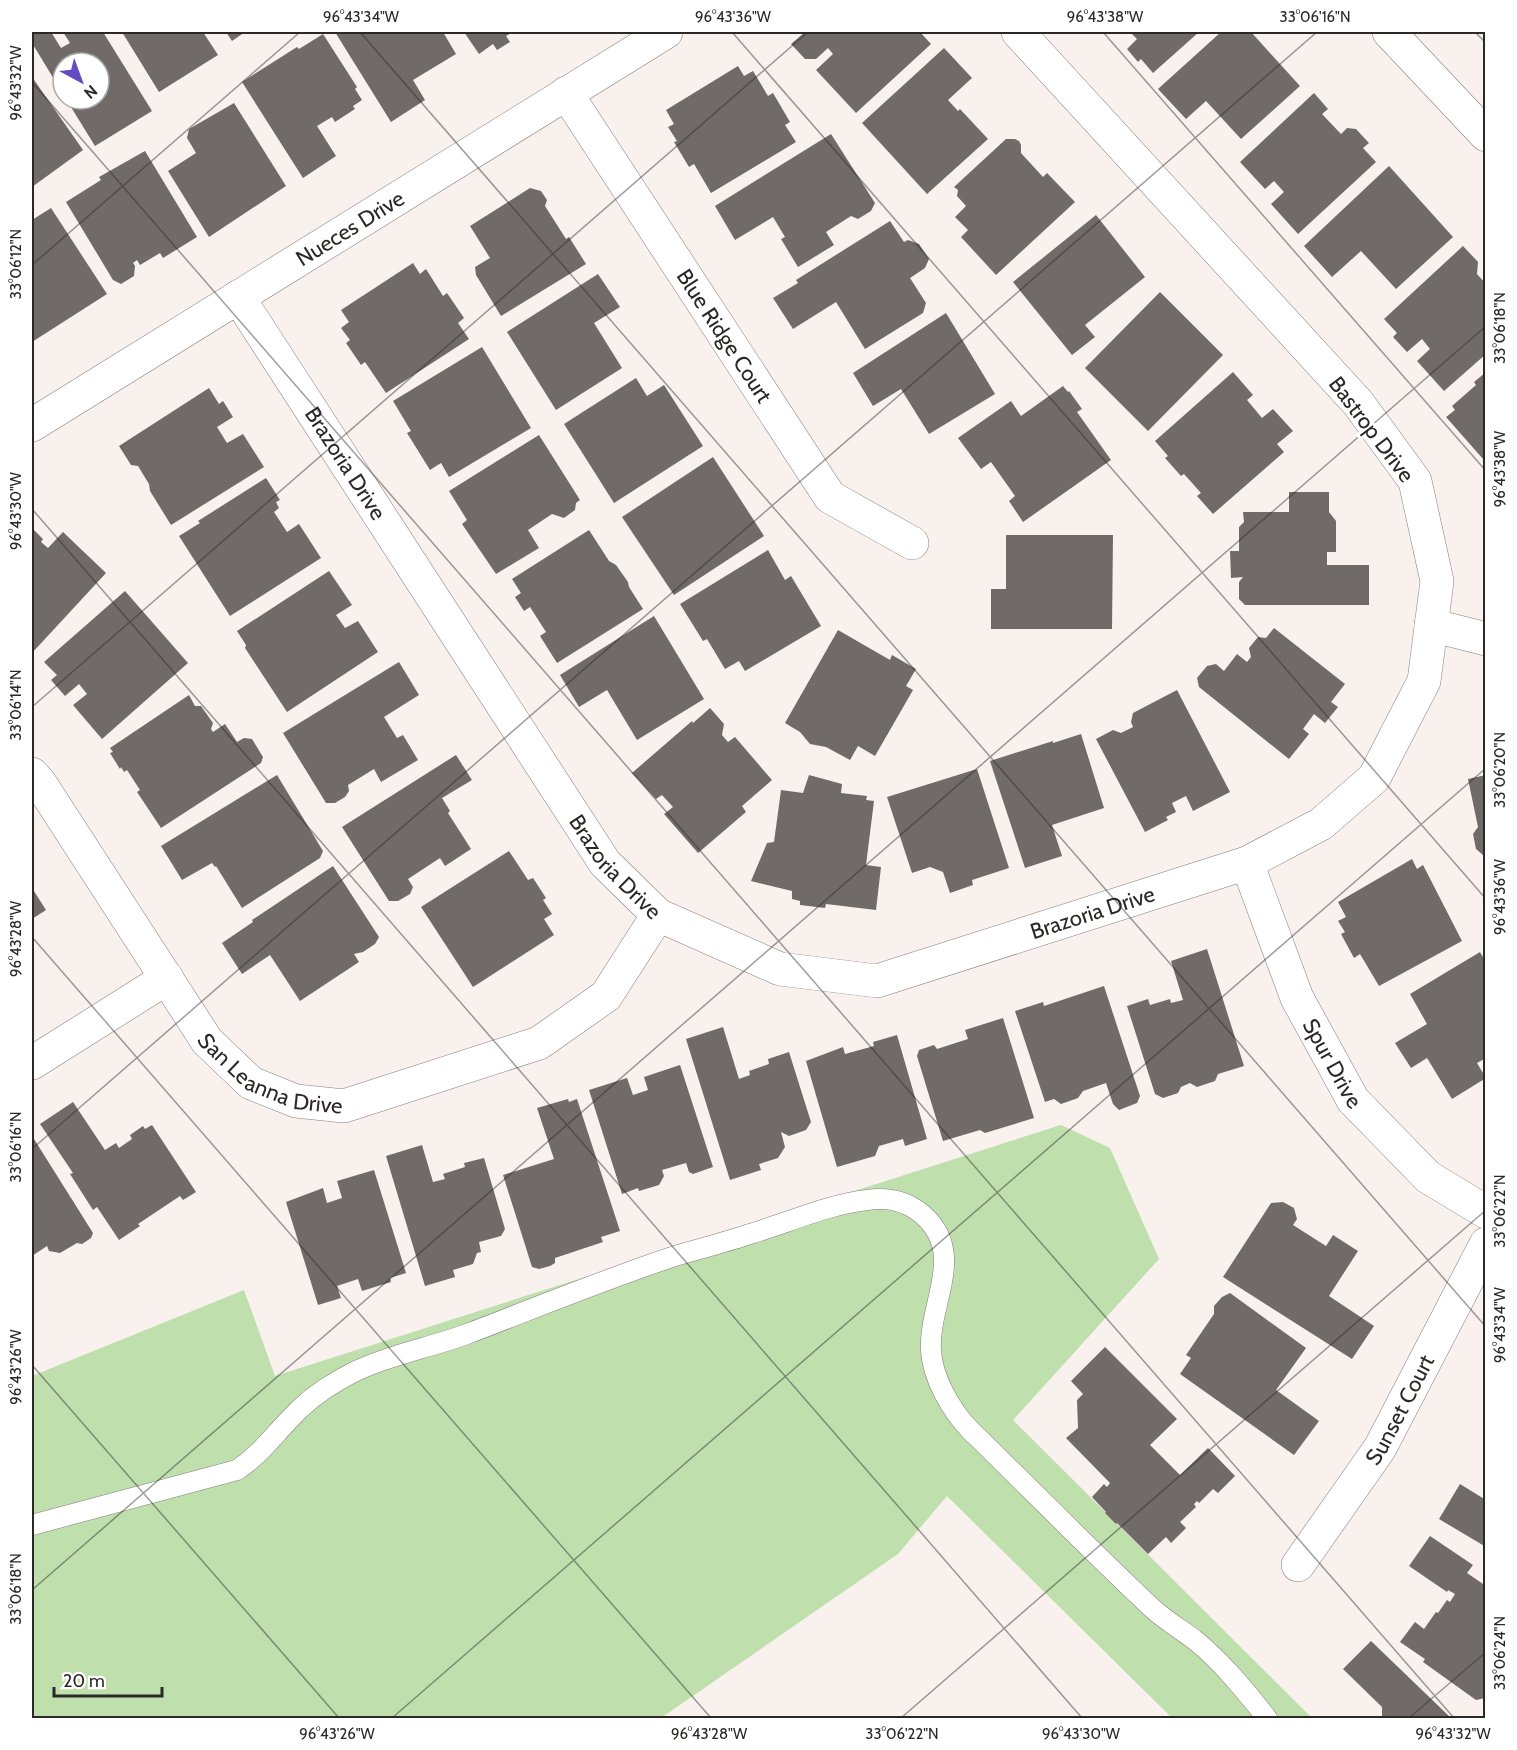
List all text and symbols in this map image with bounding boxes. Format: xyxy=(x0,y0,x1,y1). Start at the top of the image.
text: 96°43'34"W xyxy=(323,8,400,26)
text: 96°43'36"W xyxy=(695,8,772,26)
text: 96°43'38"W xyxy=(1067,8,1144,26)
text: 33°06'16"N xyxy=(1280,8,1350,26)
text: 96°43'32"W xyxy=(7,45,25,121)
north arrow xyxy=(51,51,111,111)
text: N xyxy=(80,81,101,103)
street label: Nueces Drive xyxy=(291,185,409,272)
text: 33°06'12"N xyxy=(7,229,25,299)
street label: Blue Ridge Court xyxy=(671,264,778,409)
text: 33°06'18"N xyxy=(1491,292,1509,364)
street label: Bastrop Drive xyxy=(1323,371,1420,488)
street label: Brazoria Drive xyxy=(299,402,392,525)
text: 96°43'38"W xyxy=(1491,430,1509,507)
text: 96°43'30"W xyxy=(7,471,25,550)
text: 33°06'14"N xyxy=(7,670,25,740)
text: 33°06'20"N xyxy=(1491,732,1509,808)
street label: Brazoria Drive xyxy=(563,810,667,925)
text: 96°43'36"W xyxy=(1491,858,1509,935)
street label: Brazoria Drive xyxy=(1027,880,1158,945)
text: 96°43'28"W xyxy=(7,900,25,977)
street label: Spur Drive xyxy=(1297,1014,1367,1114)
street label: San Leanna Drive xyxy=(192,1028,344,1120)
text: 33°06'16"N xyxy=(7,1112,25,1182)
text: 33°06'22"N xyxy=(1491,1174,1509,1248)
text: 96°43'34"W xyxy=(1491,1286,1509,1363)
text: 96°43'26"W xyxy=(7,1328,25,1405)
street label: Sunset Court xyxy=(1360,1350,1440,1470)
text: 33°06'18"N xyxy=(7,1553,25,1625)
text: 33°06'24"N xyxy=(1491,1616,1509,1690)
scale bar xyxy=(54,1660,162,1698)
text: 20 m xyxy=(63,1670,105,1692)
text: 96°43'26"W xyxy=(299,1725,376,1743)
text: 96°43'28"W xyxy=(671,1725,748,1743)
text: 33°06'22"N xyxy=(865,1725,939,1743)
text: 96°43'30"W xyxy=(1042,1725,1121,1743)
text: 96°43'32"W xyxy=(1415,1725,1491,1743)

